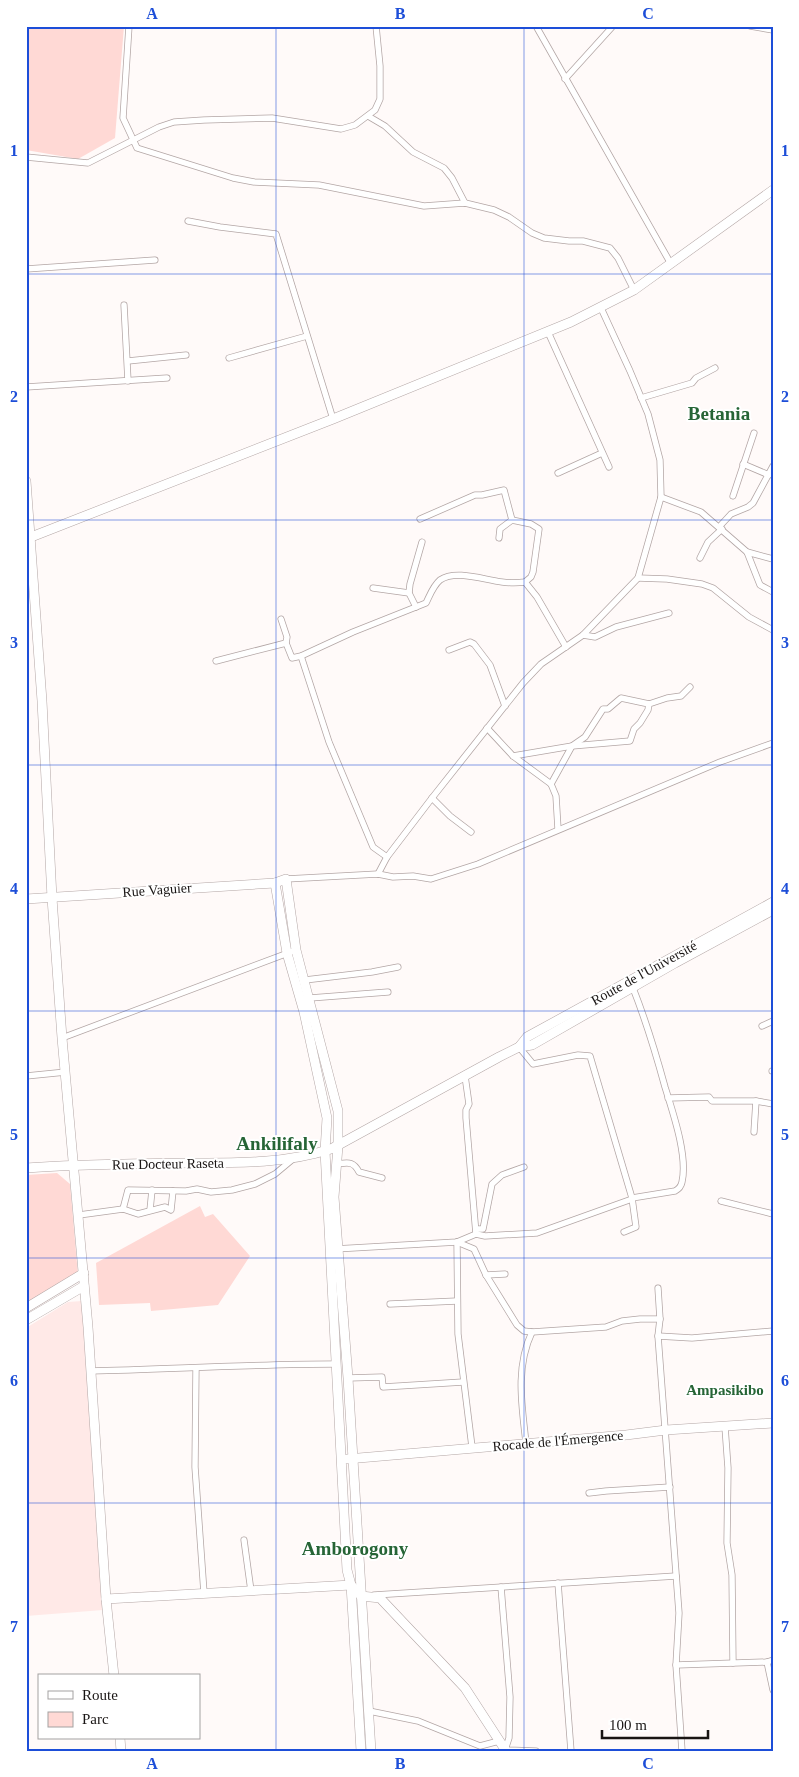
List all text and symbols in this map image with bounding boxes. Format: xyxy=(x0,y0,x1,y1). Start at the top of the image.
text: A xyxy=(146,5,158,22)
text: B xyxy=(395,5,406,22)
text: C xyxy=(642,5,654,22)
text: 1 xyxy=(10,142,18,159)
text: 1 xyxy=(781,142,789,159)
text: 2 xyxy=(10,388,18,405)
text: 2 xyxy=(781,388,789,405)
district label: Betania xyxy=(688,403,751,424)
text: 3 xyxy=(10,634,18,651)
text: 3 xyxy=(781,634,789,651)
text: 4 xyxy=(10,880,18,897)
street label: Rue Vaguier xyxy=(122,880,192,900)
text: 4 xyxy=(781,880,789,897)
street label: Route de l'Université xyxy=(589,938,699,1008)
text: 5 xyxy=(10,1126,18,1143)
text: 5 xyxy=(781,1126,789,1143)
district label: Ankilifaly xyxy=(236,1133,318,1154)
street label: Rue Docteur Raseta xyxy=(112,1156,225,1172)
text: 6 xyxy=(10,1372,18,1389)
text: 6 xyxy=(781,1372,789,1389)
district label: Ampasikibo xyxy=(686,1382,764,1398)
street label: Rocade de l'Émergence xyxy=(492,1427,624,1454)
district label: Amborogony xyxy=(302,1538,409,1559)
text: 7 xyxy=(10,1618,18,1635)
text: 7 xyxy=(781,1618,789,1635)
legend xyxy=(38,1674,200,1740)
text: Route xyxy=(82,1687,118,1703)
scale bar xyxy=(602,1707,708,1739)
text: Parc xyxy=(82,1711,109,1727)
text: 100 m xyxy=(609,1717,647,1733)
text: A xyxy=(146,1755,158,1772)
text: B xyxy=(395,1755,406,1772)
text: C xyxy=(642,1755,654,1772)

